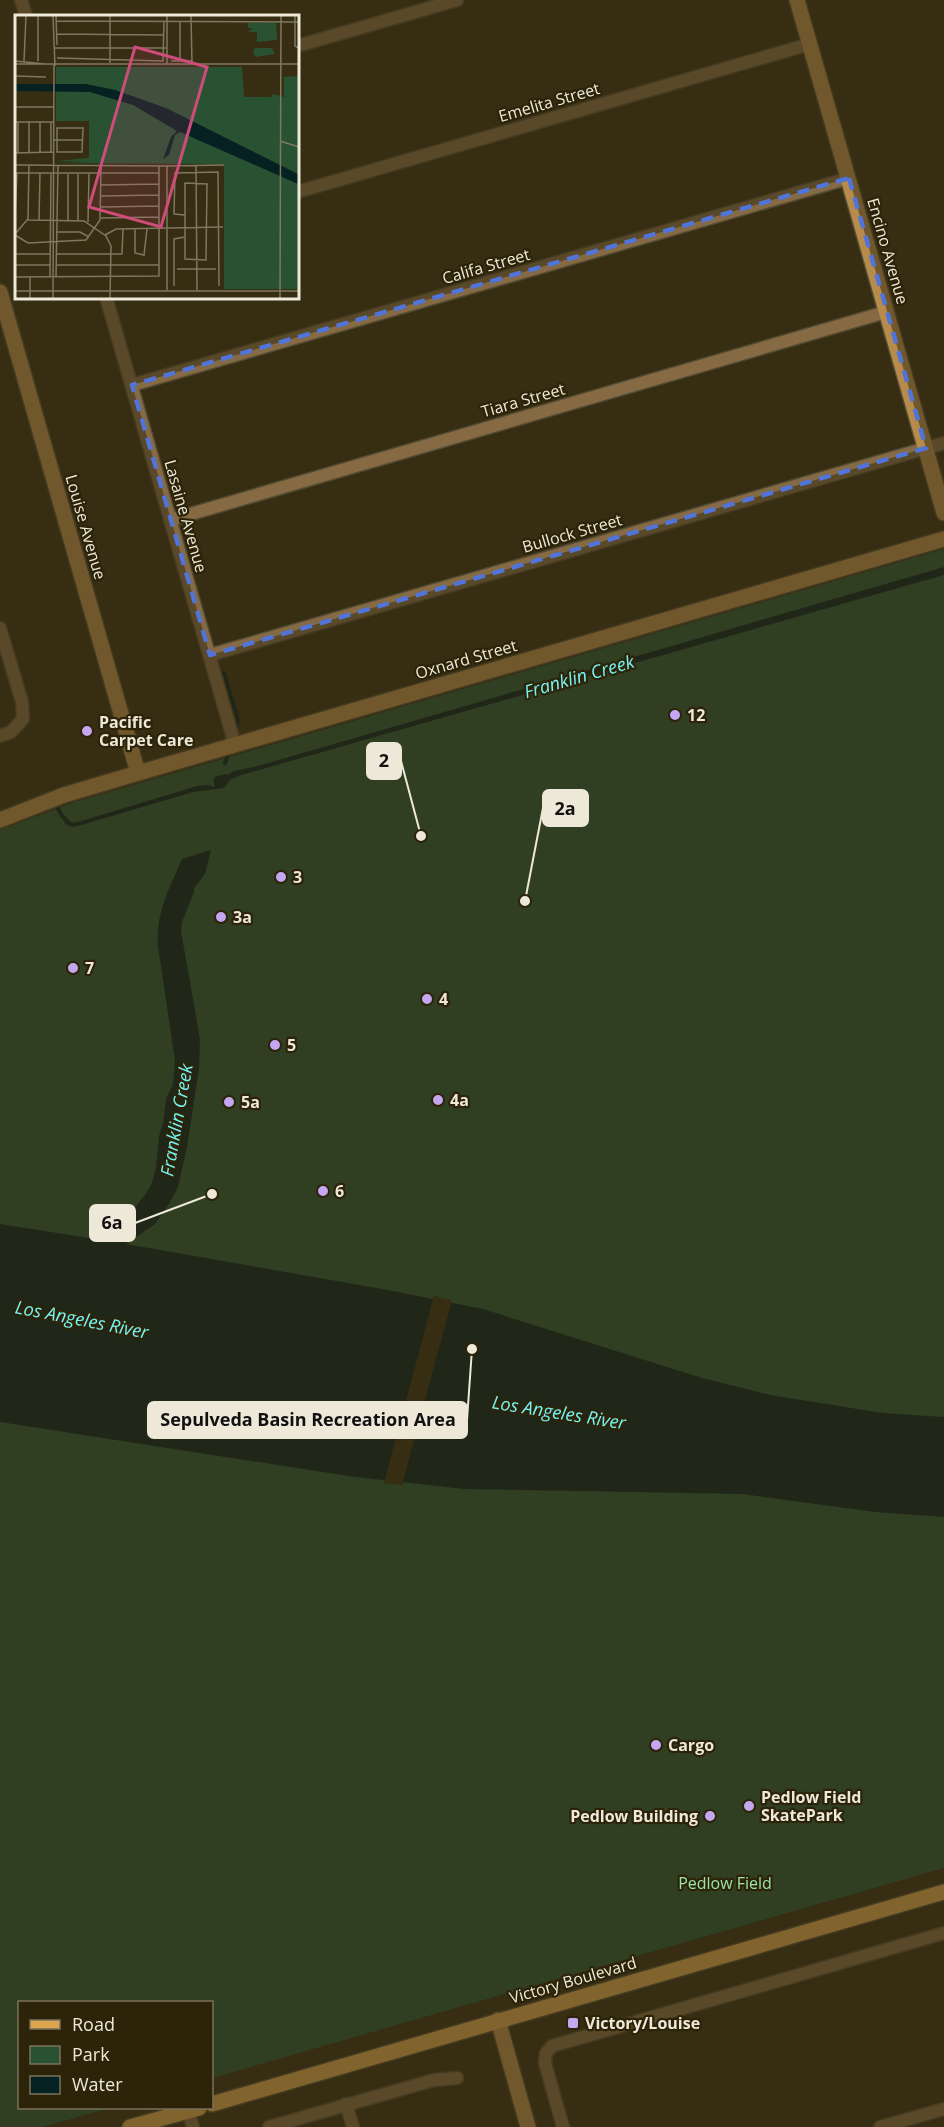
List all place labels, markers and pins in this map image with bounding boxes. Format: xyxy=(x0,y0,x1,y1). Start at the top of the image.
place label: 12 xyxy=(687,704,705,726)
marker: 12 xyxy=(668,708,682,722)
place label: Pacific Carpet Care xyxy=(99,711,193,751)
marker: Pacific Carpet Care xyxy=(80,724,94,738)
callout: 2 xyxy=(367,743,401,779)
callout: 2a xyxy=(543,790,588,826)
place label: 3 xyxy=(293,866,302,888)
marker: 3 xyxy=(274,870,288,884)
place label: 3a xyxy=(233,906,252,928)
marker: 3a xyxy=(214,910,228,924)
place label: 7 xyxy=(85,957,94,979)
marker: 7 xyxy=(66,961,80,975)
place label: 4 xyxy=(439,988,448,1010)
marker: 4 xyxy=(420,992,434,1006)
place label: 5 xyxy=(287,1034,296,1056)
marker: 5 xyxy=(268,1038,282,1052)
place label: 4a xyxy=(450,1089,469,1111)
place label: 5a xyxy=(241,1091,260,1113)
marker: 4a xyxy=(431,1093,445,1107)
marker: 5a xyxy=(222,1095,236,1109)
place label: 6 xyxy=(335,1180,344,1202)
marker: 6 xyxy=(316,1184,330,1198)
callout: 6a xyxy=(90,1205,135,1241)
callout: Sepulveda Basin Recreation Area xyxy=(148,1402,467,1438)
place label: Cargo xyxy=(668,1734,714,1756)
marker: Cargo xyxy=(649,1738,663,1752)
place label: Pedlow Field SkatePark xyxy=(761,1786,861,1826)
marker: Pedlow Field SkatePark xyxy=(742,1799,756,1813)
place label: Pedlow Building xyxy=(570,1805,698,1827)
marker: Pedlow Building xyxy=(703,1809,717,1823)
place label: Victory/Louise xyxy=(585,2012,700,2034)
marker: Victory/Louise xyxy=(566,2016,580,2030)

